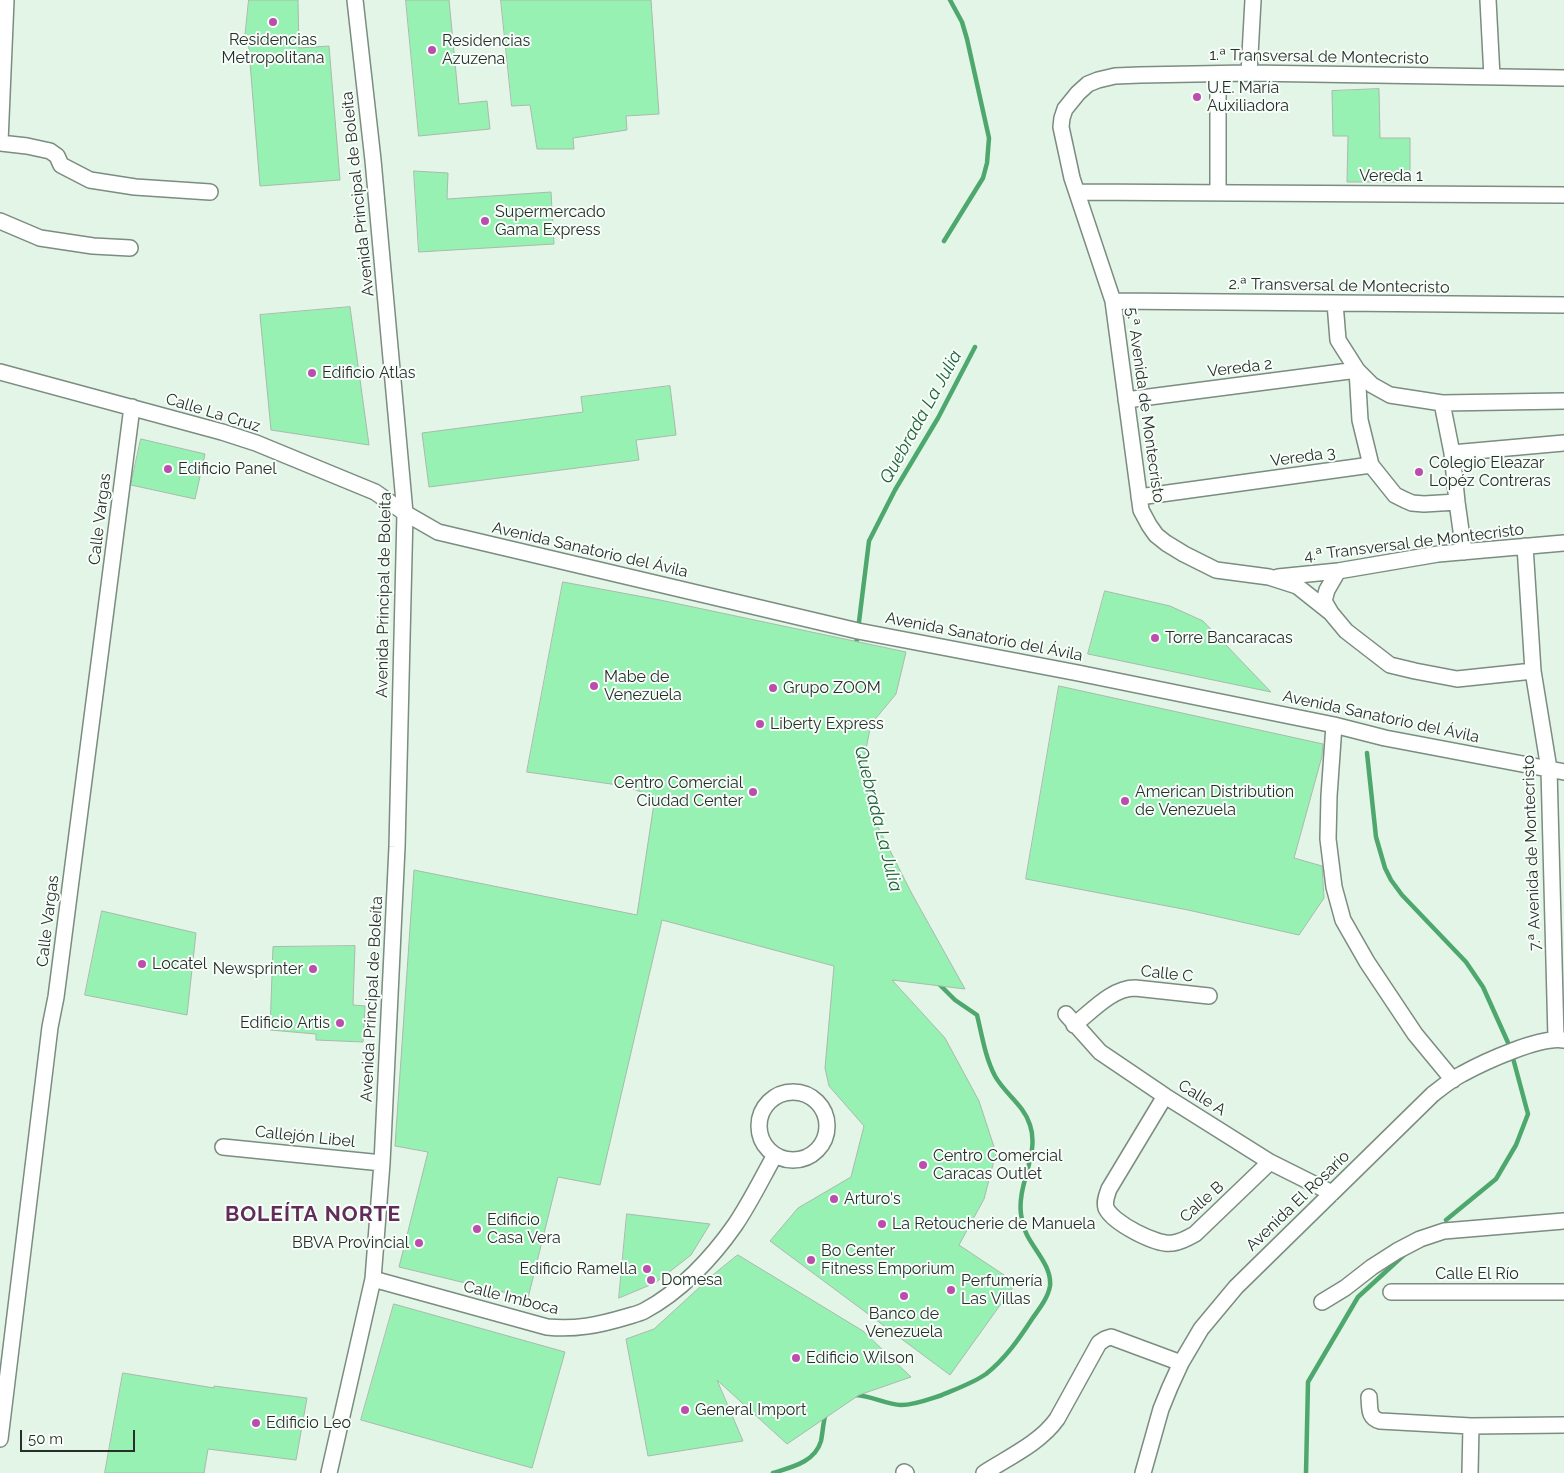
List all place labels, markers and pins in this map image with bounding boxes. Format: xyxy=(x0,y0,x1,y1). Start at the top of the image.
marker: Residencias Metropolitana xyxy=(267,16,279,28)
place label: Residencias Metropolitana xyxy=(222,30,324,68)
place label: Residencias Azuzena xyxy=(442,31,530,69)
marker: Residencias Azuzena xyxy=(426,44,438,56)
place label: U.E. María Auxiliadora xyxy=(1207,78,1289,116)
marker: U.E. María Auxiliadora xyxy=(1191,91,1203,103)
place label: Supermercado Gama Express xyxy=(495,202,606,240)
marker: Supermercado Gama Express xyxy=(479,215,491,227)
place label: Edificio Atlas xyxy=(322,363,416,383)
marker: Edificio Atlas xyxy=(306,367,318,379)
place label: Colegio Eleazar Lopéz Contreras xyxy=(1429,453,1551,491)
place label: Edificio Panel xyxy=(178,459,277,479)
marker: Edificio Panel xyxy=(162,463,174,475)
marker: Colegio Eleazar Lopéz Contreras xyxy=(1413,466,1425,478)
place label: Torre Bancaracas xyxy=(1165,628,1293,648)
marker: Torre Bancaracas xyxy=(1149,632,1161,644)
place label: Mabe de Venezuela xyxy=(604,667,682,705)
place label: Grupo ZOOM xyxy=(783,678,881,698)
marker: Mabe de Venezuela xyxy=(588,680,600,692)
marker: Grupo ZOOM xyxy=(767,682,779,694)
place label: Liberty Express xyxy=(770,714,884,734)
marker: Liberty Express xyxy=(754,718,766,730)
place label: Centro Comercial Ciudad Center xyxy=(614,773,743,811)
place label: American Distribution de Venezuela xyxy=(1135,782,1294,820)
marker: Centro Comercial Ciudad Center xyxy=(747,786,759,798)
marker: American Distribution de Venezuela xyxy=(1119,795,1131,807)
place label: Locatel xyxy=(152,954,207,974)
marker: Locatel xyxy=(136,958,148,970)
place label: Newsprinter xyxy=(213,959,303,979)
marker: Newsprinter xyxy=(307,963,319,975)
place label: Edificio Artis xyxy=(240,1013,330,1033)
marker: Edificio Artis xyxy=(334,1017,346,1029)
place label: Centro Comercial Caracas Outlet xyxy=(933,1146,1062,1184)
marker: Centro Comercial Caracas Outlet xyxy=(917,1159,929,1171)
place label: Arturo's xyxy=(844,1189,901,1209)
marker: Arturo's xyxy=(828,1193,840,1205)
place label: Edificio Casa Vera xyxy=(487,1210,561,1248)
place label: La Retoucherie de Manuela xyxy=(892,1214,1095,1234)
marker: La Retoucherie de Manuela xyxy=(876,1218,888,1230)
marker: Edificio Casa Vera xyxy=(471,1223,483,1235)
place label: BBVA Provincial xyxy=(292,1233,409,1253)
marker: BBVA Provincial xyxy=(413,1237,425,1249)
place label: Bo Center Fitness Emporium xyxy=(821,1241,955,1279)
marker: Bo Center Fitness Emporium xyxy=(805,1254,817,1266)
place label: Edificio Ramella xyxy=(520,1259,637,1279)
marker: Edificio Ramella xyxy=(641,1263,653,1275)
place label: Domesa xyxy=(661,1270,723,1290)
place label: Perfumería Las Villas xyxy=(961,1271,1043,1309)
marker: Domesa xyxy=(645,1274,657,1286)
marker: Perfumería Las Villas xyxy=(945,1284,957,1296)
marker: Banco de Venezuela xyxy=(898,1290,910,1302)
place label: Banco de Venezuela xyxy=(865,1304,943,1342)
place label: Edificio Wilson xyxy=(806,1348,914,1368)
marker: Edificio Wilson xyxy=(790,1352,802,1364)
place label: General Import xyxy=(695,1400,806,1420)
marker: General Import xyxy=(679,1404,691,1416)
place label: Edificio Leo xyxy=(266,1413,351,1433)
marker: Edificio Leo xyxy=(250,1417,262,1429)

